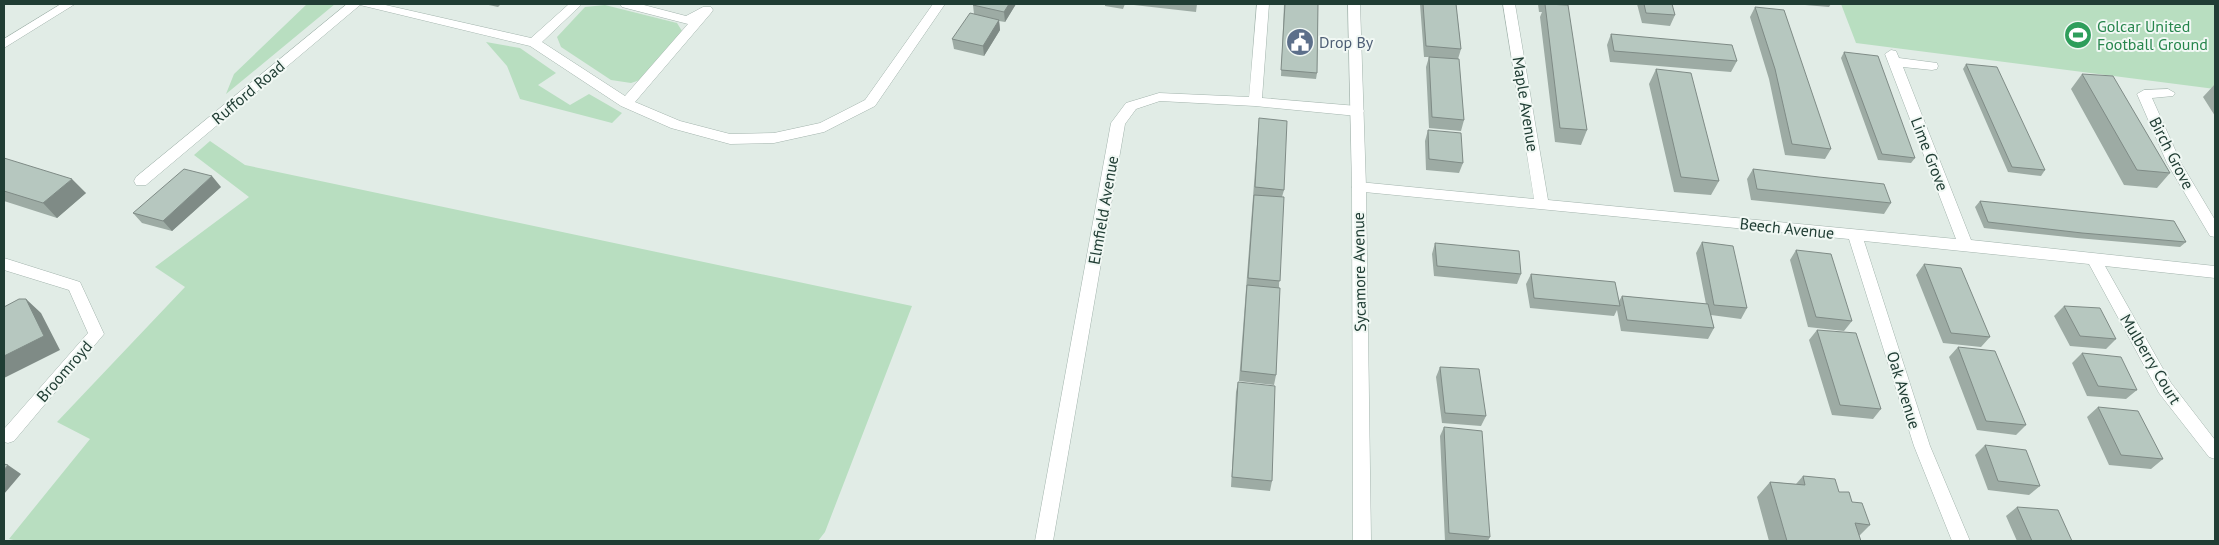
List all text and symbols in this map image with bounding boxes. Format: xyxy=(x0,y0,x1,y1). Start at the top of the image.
place label: Golcar United Football Ground xyxy=(2097,16,2208,54)
sports icon: Golcar United Football Ground xyxy=(2063,20,2093,50)
public building icon: Drop By xyxy=(1285,27,1315,57)
place label: Drop By xyxy=(1319,32,1374,52)
street label: Maple Avenue xyxy=(1509,55,1543,153)
street label: Rufford Road xyxy=(208,56,288,128)
street label: Birch Grove xyxy=(2145,113,2199,193)
street label: Lime Grove xyxy=(1907,114,1953,194)
street label: Elmfield Avenue xyxy=(1084,154,1122,266)
street label: Sycamore Avenue xyxy=(1348,212,1370,332)
street label: Beech Avenue xyxy=(1739,213,1835,243)
street label: Mulberry Court xyxy=(2116,310,2186,408)
street label: Broomroyd xyxy=(32,336,96,406)
street label: Oak Avenue xyxy=(1883,349,1925,431)

